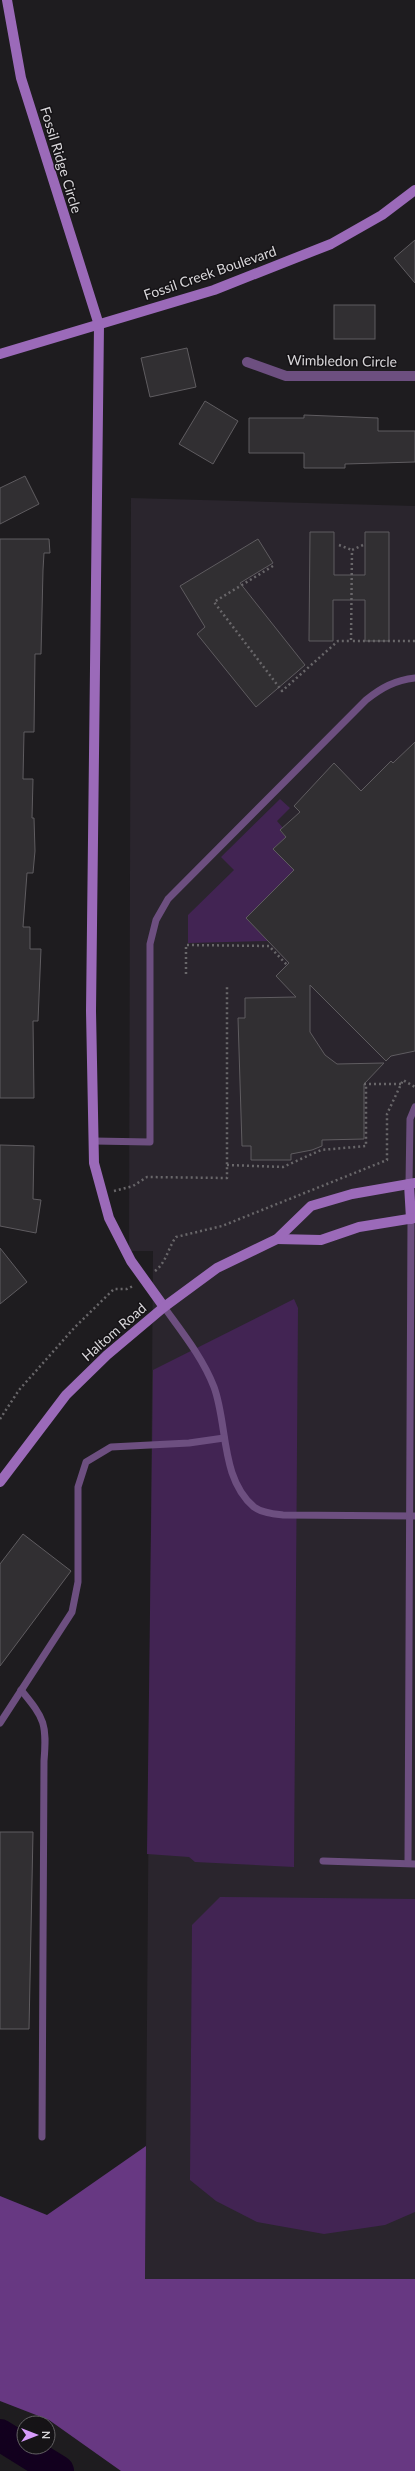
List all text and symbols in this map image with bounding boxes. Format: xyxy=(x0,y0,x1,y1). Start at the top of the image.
street label: Fossil Ridge Circle xyxy=(37,105,86,215)
street label: Fossil Creek Boulevard xyxy=(141,242,278,303)
street label: Wimbledon Circle xyxy=(287,351,397,370)
street label: Haltom Road xyxy=(78,1299,149,1364)
north arrow xyxy=(16,2415,56,2455)
text: N xyxy=(40,2431,53,2439)

